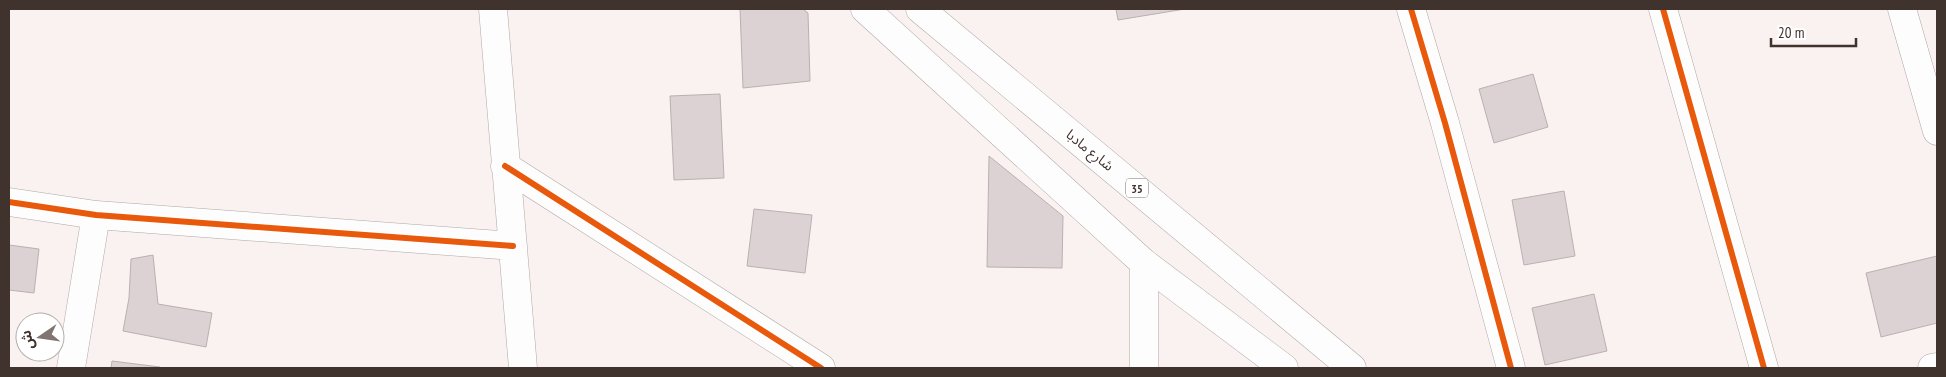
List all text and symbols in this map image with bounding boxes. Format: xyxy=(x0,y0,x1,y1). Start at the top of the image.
scale bar xyxy=(1771,15,1856,47)
text: 20 m xyxy=(1778,23,1804,42)
street label: شارع مادبا xyxy=(1061,125,1118,176)
road number: 35 xyxy=(1126,178,1148,198)
north arrow xyxy=(15,312,65,362)
text: ش xyxy=(16,329,38,351)

